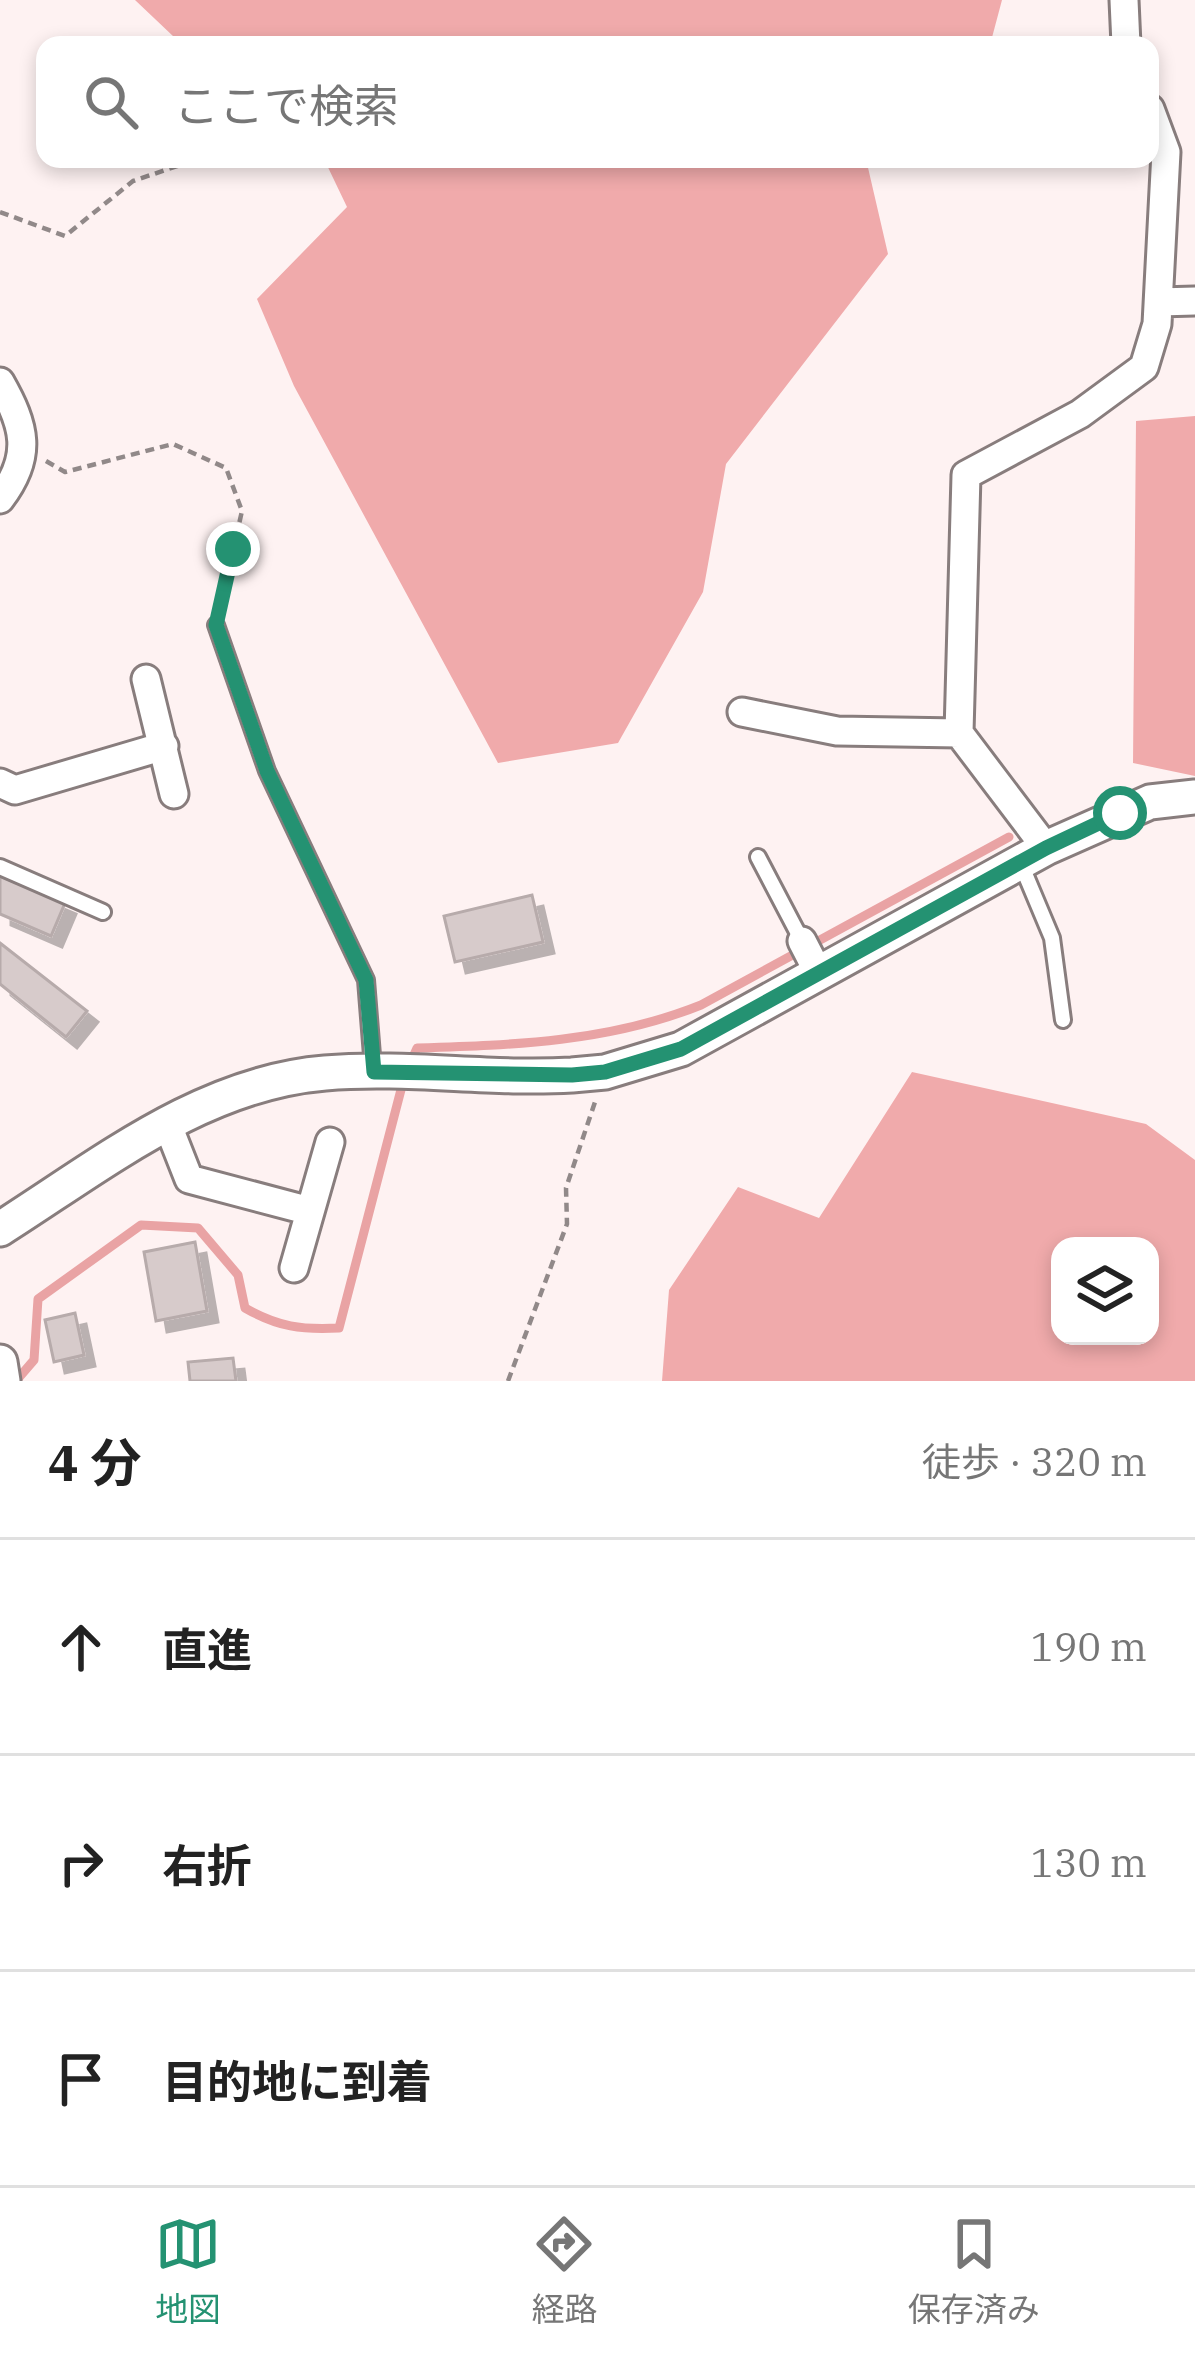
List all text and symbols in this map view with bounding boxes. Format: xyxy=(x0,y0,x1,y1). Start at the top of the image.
search box xyxy=(36,36,1159,168)
icon: search xyxy=(78,69,144,135)
text: ここで検索 xyxy=(174,76,399,134)
route end xyxy=(206,522,260,576)
route start xyxy=(1093,786,1147,840)
map controls xyxy=(1051,1237,1159,1345)
button: layers xyxy=(1051,1237,1159,1345)
text: 4 分 xyxy=(48,1429,141,1495)
text: 徒歩 · 320 m xyxy=(922,1436,1147,1487)
icon: ahead xyxy=(48,1614,114,1680)
text: 直進 xyxy=(162,1620,252,1678)
text: 190 m xyxy=(1031,1621,1147,1672)
icon: right xyxy=(48,1830,114,1896)
text: 右折 xyxy=(162,1836,252,1894)
text: 130 m xyxy=(1031,1837,1147,1888)
icon: arrive xyxy=(48,2046,114,2112)
text: 目的地に到着 xyxy=(162,2052,432,2110)
tab: 地図 xyxy=(155,2211,221,2331)
tab: 経路 xyxy=(531,2211,597,2331)
tab: 保存済み xyxy=(908,2211,1040,2331)

